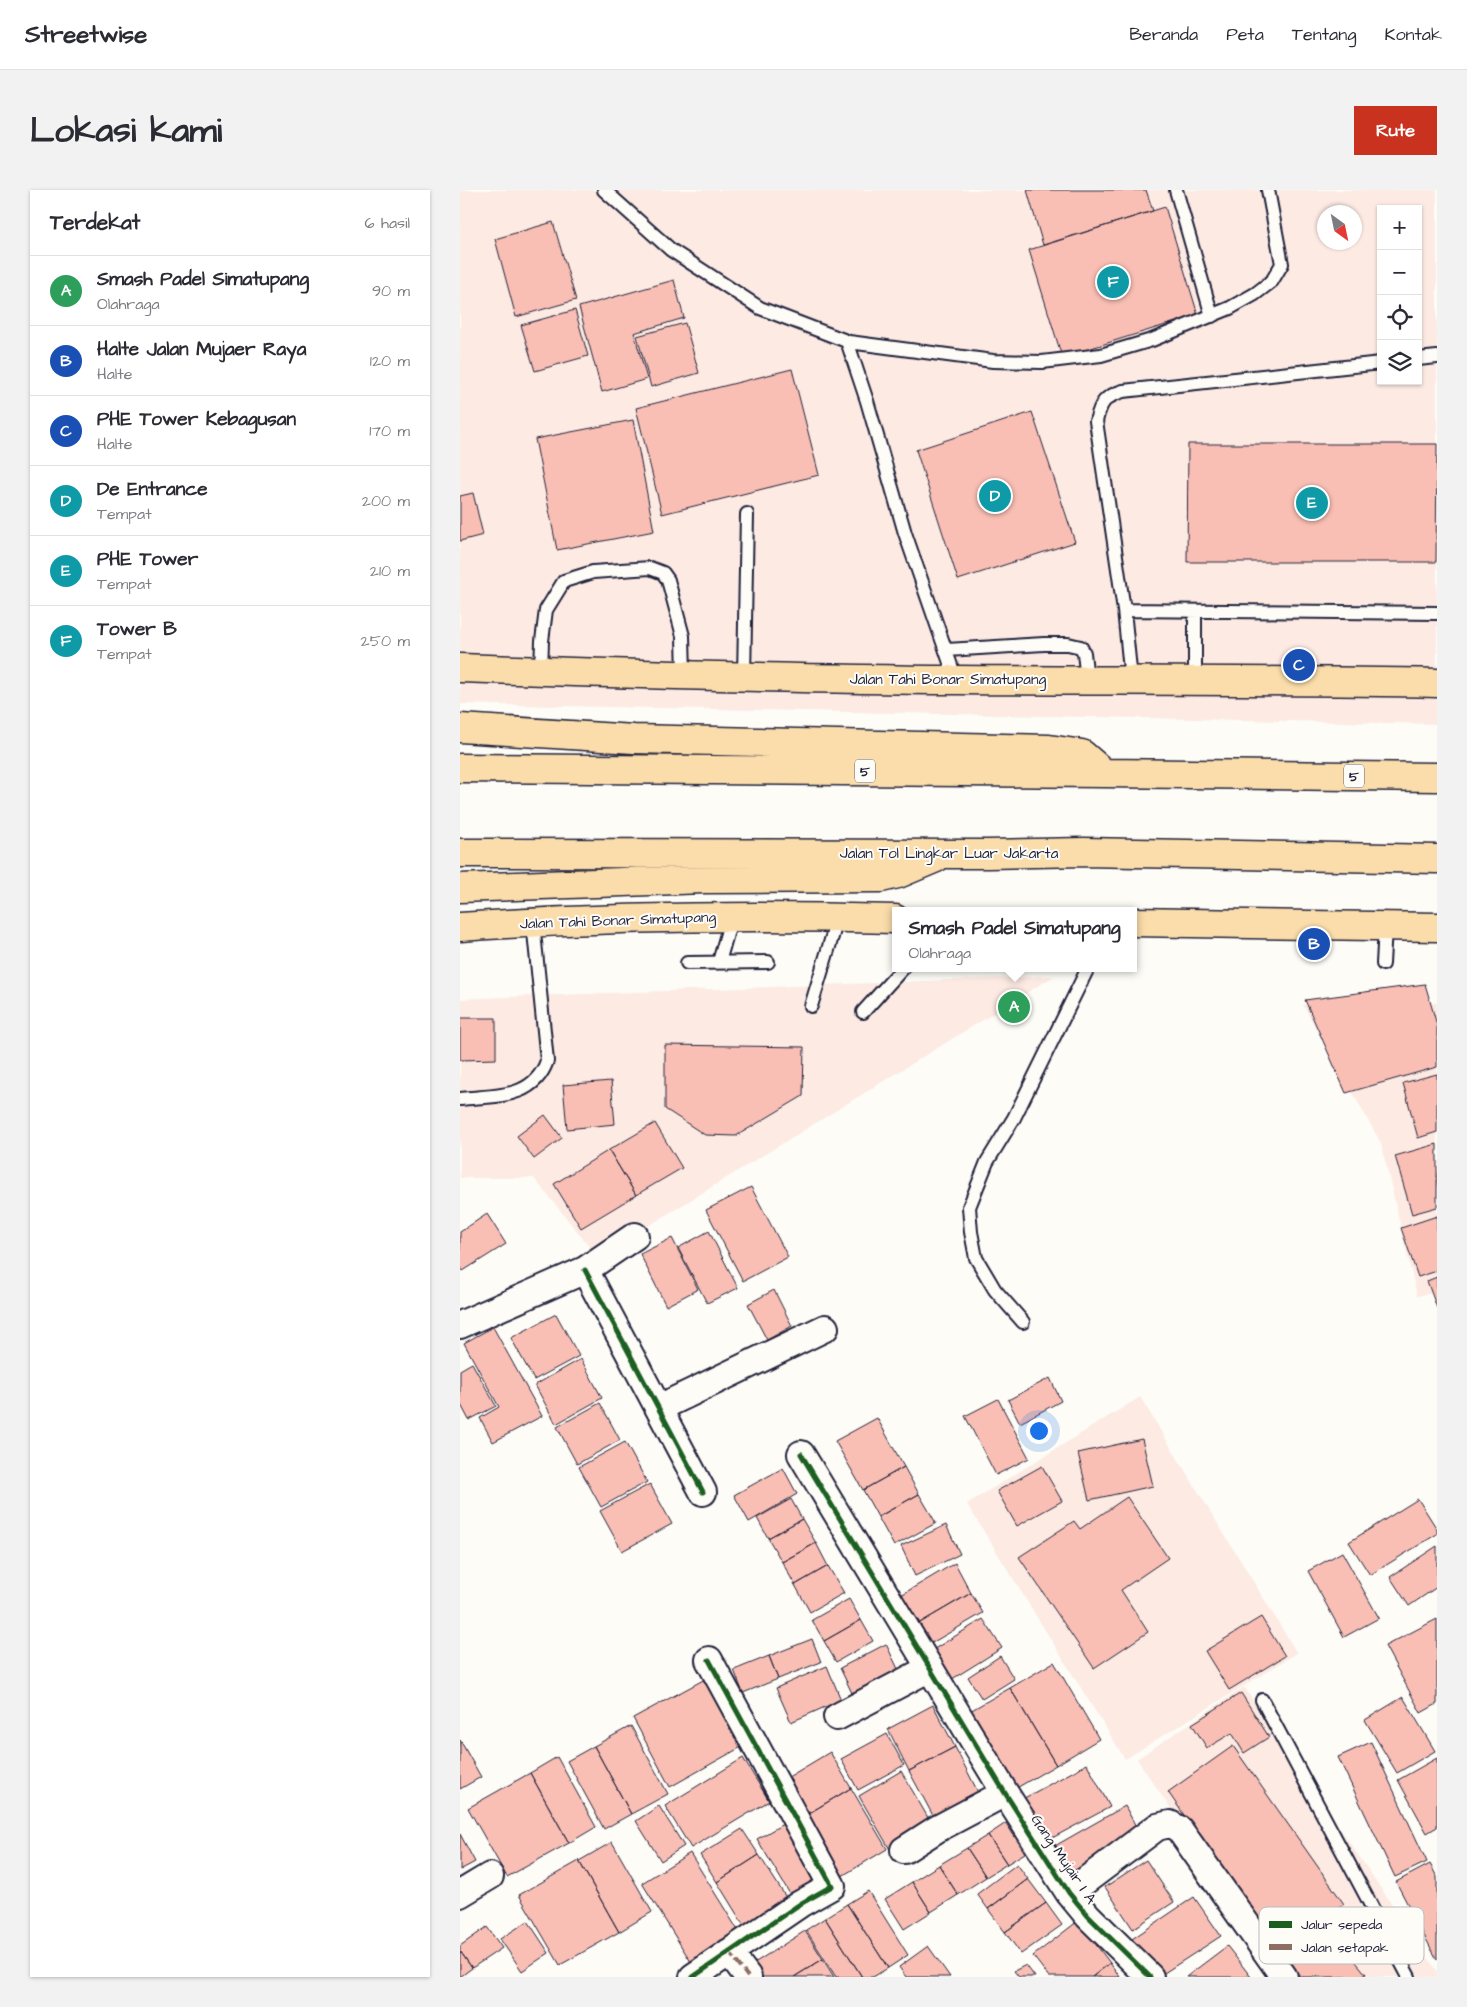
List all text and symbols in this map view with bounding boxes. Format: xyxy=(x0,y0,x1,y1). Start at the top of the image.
text: Streetwise xyxy=(25,18,147,52)
text: Beranda xyxy=(1129,22,1198,47)
text: Peta xyxy=(1226,22,1264,47)
text: Tentang xyxy=(1292,22,1356,47)
text: Kontak xyxy=(1384,22,1442,47)
text: Lokasi kami xyxy=(30,106,222,155)
button: Rute xyxy=(1354,106,1437,155)
north arrow xyxy=(1317,205,1362,250)
map controls xyxy=(1377,205,1422,385)
button: + xyxy=(1377,205,1422,250)
text: Terdekat xyxy=(50,208,140,237)
text: 6 hasil xyxy=(365,212,410,234)
button: − xyxy=(1377,250,1422,295)
pin: F xyxy=(1097,263,1129,301)
text: Smash Padel Simatupang xyxy=(97,266,309,293)
text: A xyxy=(61,280,71,302)
text: 90 m xyxy=(372,280,410,302)
text: Olahraga xyxy=(97,293,160,315)
button: locate xyxy=(1377,295,1422,340)
text: Halte Jalan Mujaer Raya xyxy=(97,336,306,363)
button: layers xyxy=(1377,340,1422,385)
text: B xyxy=(60,350,72,372)
text: 120 m xyxy=(370,350,410,372)
text: Halte xyxy=(97,363,132,385)
text: PHE Tower Kebagusan xyxy=(97,406,296,433)
text: C xyxy=(60,420,72,442)
text: 170 m xyxy=(369,420,410,442)
text: Halte xyxy=(97,433,132,455)
text: De Entrance xyxy=(97,476,208,503)
pin: D xyxy=(979,477,1011,515)
pin: E xyxy=(1296,484,1328,522)
text: D xyxy=(61,490,71,512)
text: 200 m xyxy=(362,490,410,512)
text: Tempat xyxy=(97,503,152,525)
text: PHE Tower xyxy=(97,546,198,573)
text: E xyxy=(61,560,71,582)
text: 210 m xyxy=(370,560,410,582)
text: Tempat xyxy=(97,573,152,595)
text: Tower B xyxy=(97,616,177,643)
text: F xyxy=(60,630,72,652)
text: 250 m xyxy=(361,630,410,652)
text: Tempat xyxy=(97,643,152,665)
pin: C xyxy=(1283,646,1315,684)
street label: Jalan Tahi Bonar Simatupang xyxy=(850,669,1046,691)
road number: 5 xyxy=(855,760,875,782)
road number: 5 xyxy=(1344,764,1364,788)
street label: Jalan Tol Lingkar Luar Jakarta xyxy=(840,843,1059,865)
street label: Jalan Tahi Bonar Simatupang xyxy=(520,907,717,935)
popup xyxy=(892,907,1137,972)
text: Smash Padel Simatupang xyxy=(908,915,1121,942)
pin: B xyxy=(1298,925,1330,963)
text: Olahraga xyxy=(908,942,971,964)
pin: A xyxy=(998,988,1030,1026)
your location xyxy=(1026,1418,1052,1444)
street label: Gang Mujair I A xyxy=(1025,1810,1102,1909)
legend xyxy=(1259,1907,1424,1964)
text: Jalur sepeda xyxy=(1301,1915,1382,1935)
text: Jalan setapak xyxy=(1301,1938,1389,1958)

